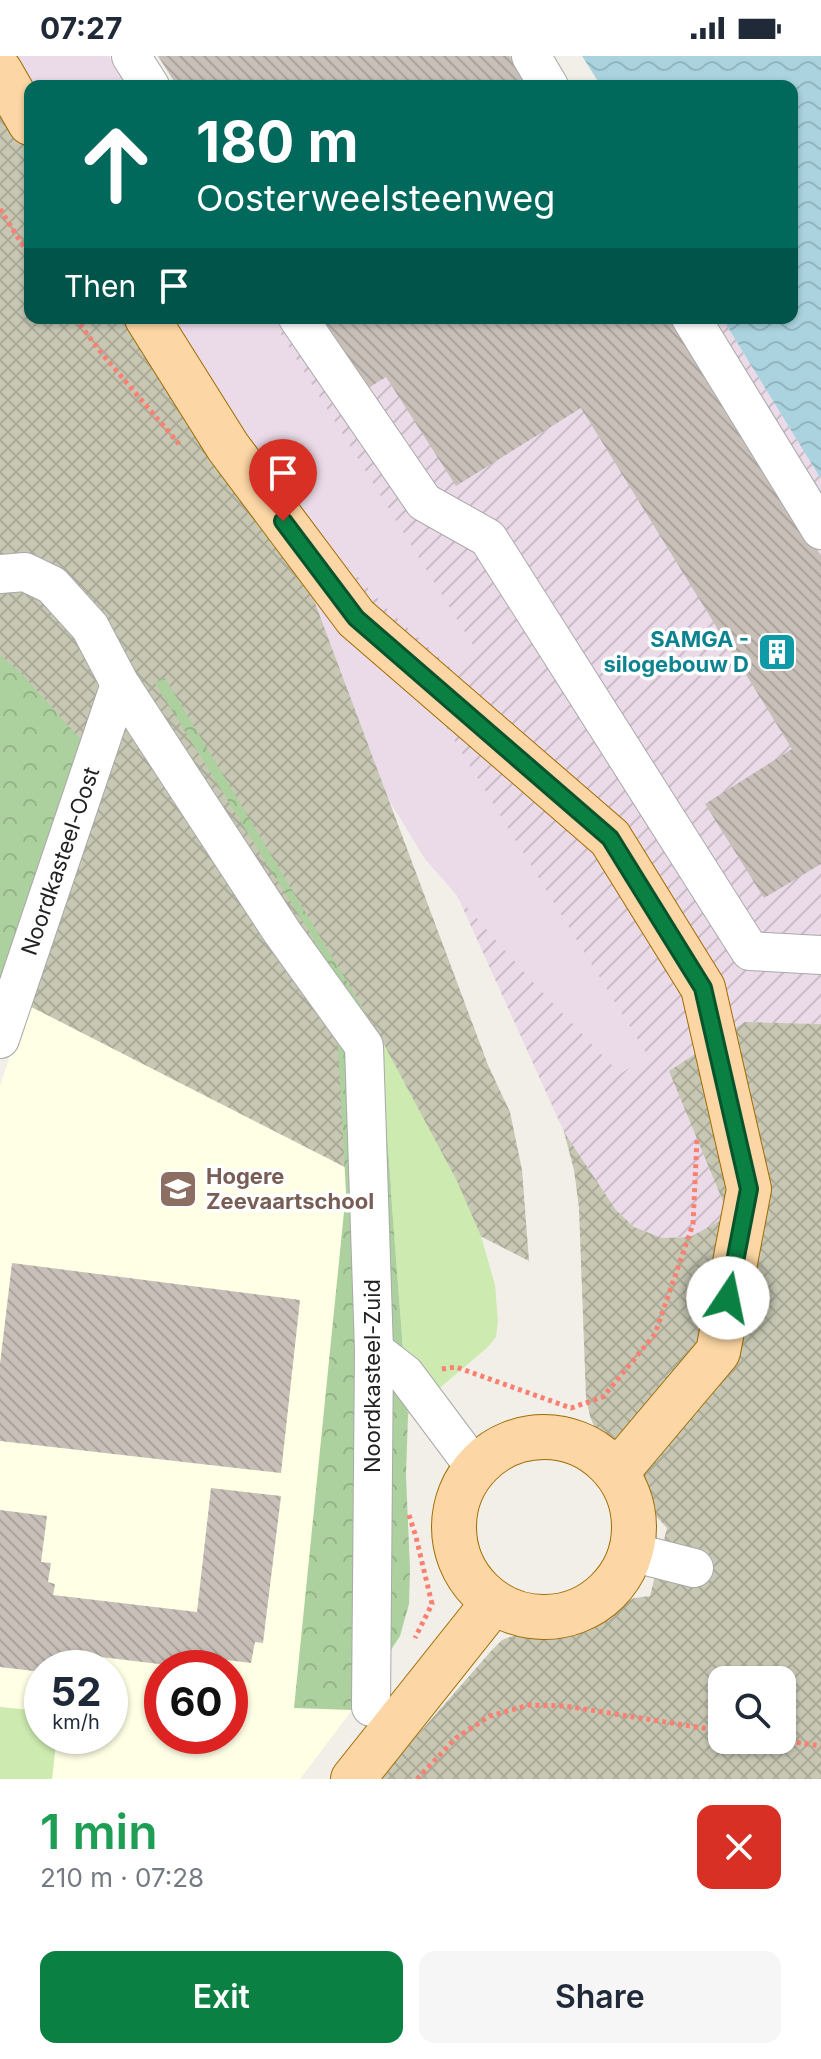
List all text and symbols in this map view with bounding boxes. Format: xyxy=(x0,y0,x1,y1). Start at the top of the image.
text: 07:27 xyxy=(40,10,122,46)
text: 180 m xyxy=(196,108,359,176)
icon: ahead xyxy=(64,112,168,216)
text: Oosterweelsteenweg xyxy=(196,176,555,220)
icon: arrive xyxy=(152,264,196,308)
text: Then xyxy=(64,268,136,304)
pin xyxy=(249,439,317,521)
icon: arrive xyxy=(261,451,305,495)
place label: SAMGA - silogebouw D xyxy=(603,626,749,677)
building icon: SAMGA - silogebouw D xyxy=(756,631,798,673)
street label: Noordkasteel-Oost xyxy=(16,763,104,959)
place label: Hogere Zeevaartschool xyxy=(206,1163,374,1214)
school or university icon: Hogere Zeevaartschool xyxy=(157,1168,199,1210)
position arrow xyxy=(686,1256,770,1340)
street label: Noordkasteel-Zuid xyxy=(359,1279,385,1473)
speed limit sign: 60 xyxy=(144,1650,248,1754)
map controls xyxy=(708,1666,796,1754)
button: search xyxy=(708,1666,796,1754)
text: 52 xyxy=(51,1667,101,1716)
text: km/h xyxy=(52,1710,100,1734)
text: 1 min xyxy=(40,1802,158,1861)
button: close xyxy=(697,1805,781,1889)
text: 210 m · 07:28 xyxy=(40,1862,204,1893)
button: Exit xyxy=(40,1951,403,2043)
button: Share xyxy=(419,1951,781,2043)

